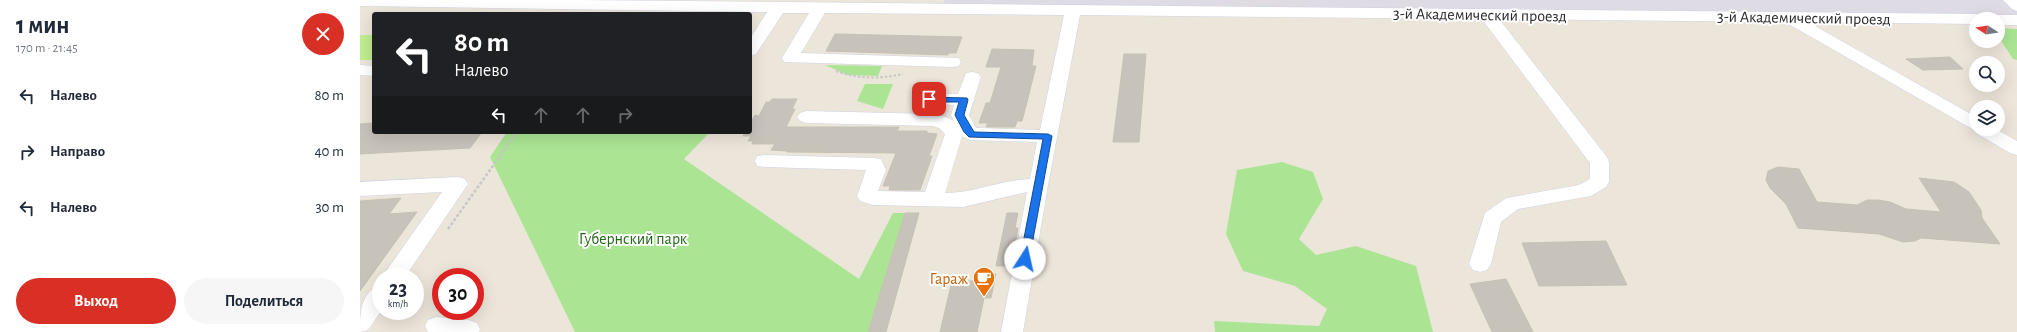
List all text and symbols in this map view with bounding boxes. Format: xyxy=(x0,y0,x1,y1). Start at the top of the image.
street label: 3-й Академический проезд xyxy=(1393,5,1567,25)
street label: 3-й Академический проезд xyxy=(1717,8,1891,28)
north arrow xyxy=(1969,12,2005,48)
map controls xyxy=(1969,12,2005,136)
button: close xyxy=(302,13,344,55)
text: 1 мин xyxy=(16,14,70,38)
icon: left xyxy=(388,28,440,80)
text: 80 m xyxy=(454,29,509,57)
text: 170 m · 21:45 xyxy=(16,42,78,55)
button: search xyxy=(1969,56,2005,92)
text: Налево xyxy=(454,62,508,80)
pin xyxy=(912,82,946,116)
icon: left xyxy=(16,85,38,107)
text: Налево xyxy=(50,88,97,103)
text: 80 m xyxy=(314,88,344,103)
icon: arrive xyxy=(918,88,940,110)
button: layers xyxy=(1969,100,2005,136)
icon: left xyxy=(488,104,510,126)
icon: ahead xyxy=(530,104,552,126)
icon: ahead xyxy=(572,104,594,126)
icon: right xyxy=(614,104,636,126)
icon: right xyxy=(16,141,38,163)
text: Направо xyxy=(50,144,105,159)
text: 40 m xyxy=(314,144,344,159)
icon: left xyxy=(16,197,38,219)
text: Налево xyxy=(50,200,97,215)
text: 30 m xyxy=(315,200,344,215)
park label: Губернский парк xyxy=(579,231,688,248)
position arrow xyxy=(1004,238,1046,280)
cafe icon: Гараж xyxy=(971,265,997,298)
speed limit sign: 30 xyxy=(432,268,484,320)
place label: Гараж xyxy=(929,271,969,287)
button: Выход xyxy=(16,278,176,324)
button: Поделиться xyxy=(184,278,344,324)
text: 23 xyxy=(389,279,407,299)
text: km/h xyxy=(388,299,408,309)

